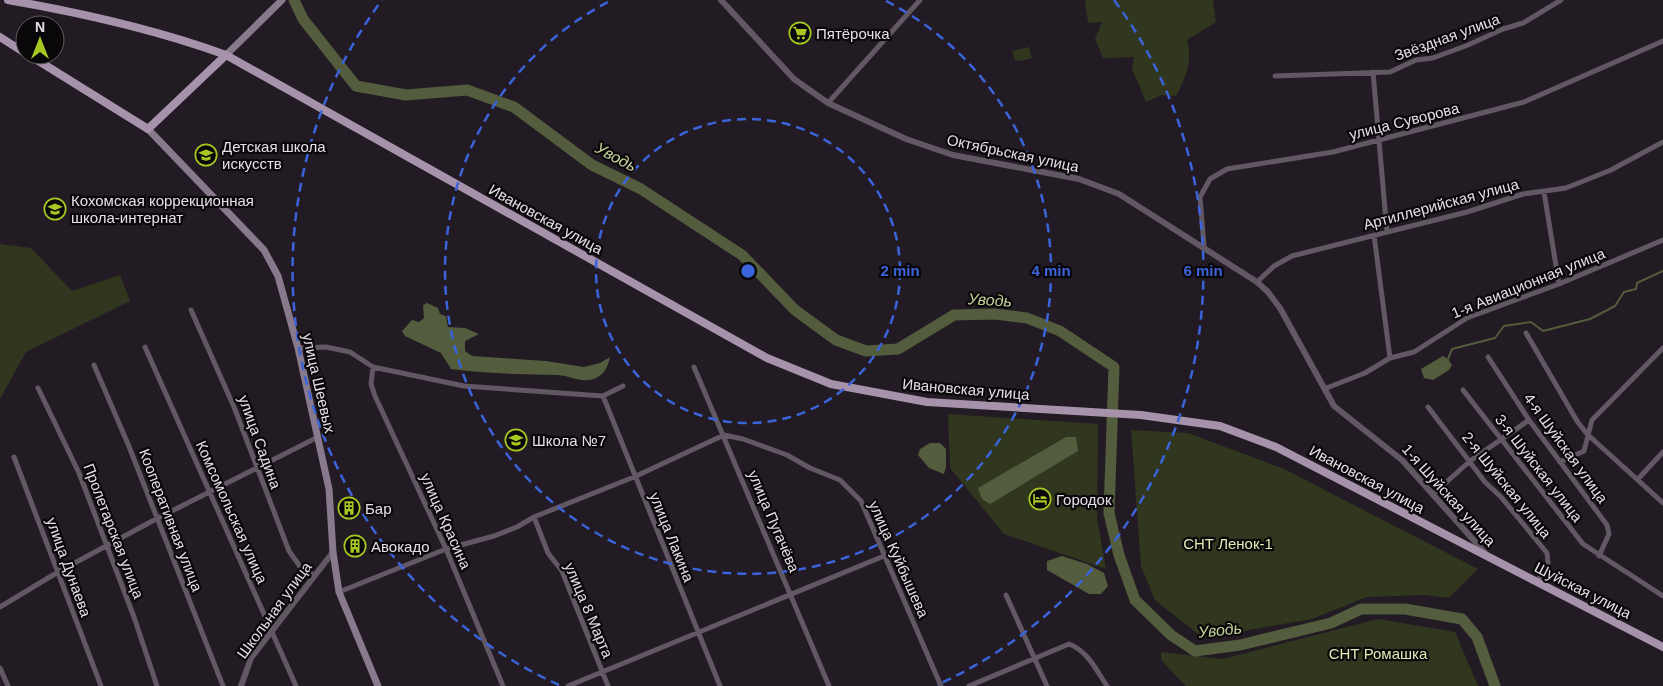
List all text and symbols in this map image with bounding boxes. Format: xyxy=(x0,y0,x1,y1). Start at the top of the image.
street label: Звёздная улица xyxy=(1392,10,1503,64)
north arrow xyxy=(15,15,65,65)
text: N xyxy=(35,19,45,35)
supermarket icon: Пятёрочка xyxy=(788,21,812,45)
place label: Пятёрочка xyxy=(816,25,890,42)
street label: улица Суворова xyxy=(1347,99,1461,143)
street label: Октябрьская улица xyxy=(945,131,1081,175)
place label: Детская школа искусств xyxy=(222,138,326,172)
water label: Уводь xyxy=(592,139,639,175)
school or university icon: Детская школа искусств xyxy=(194,143,218,167)
street label: Артиллерийская улица xyxy=(1361,175,1521,233)
street label: Ивановская улица xyxy=(486,181,606,258)
place label: Кохомская коррекционная школа-интернат xyxy=(71,192,254,226)
school or university icon: Кохомская коррекционная школа-интернат xyxy=(43,197,67,221)
street label: 1-я Авиационная улица xyxy=(1449,244,1608,322)
centre of rings xyxy=(739,262,757,280)
text: 2 min xyxy=(880,262,920,279)
text: 4 min xyxy=(1031,262,1071,279)
text: 6 min xyxy=(1183,262,1223,279)
water label: Уводь xyxy=(967,290,1012,310)
street label: улица Шеевых xyxy=(299,331,339,435)
street label: Ивановская улица xyxy=(902,375,1031,403)
street label: 4-я Шуйская улица xyxy=(1520,390,1612,507)
street label: улица Садина xyxy=(235,393,285,492)
street label: 3-я Шуйская улица xyxy=(1492,411,1587,526)
school or university icon: Школа №7 xyxy=(504,428,528,452)
street label: 2-я Шуйская улица xyxy=(1459,429,1555,542)
place label: Школа №7 xyxy=(532,432,606,449)
street label: Комсомольская улица xyxy=(193,438,271,587)
street label: 1-я Шуйская улица xyxy=(1399,440,1500,550)
street label: Ивановская улица xyxy=(1307,442,1428,517)
street label: Кооперативная улица xyxy=(136,446,206,594)
street label: Пролетарская улица xyxy=(80,461,148,602)
street label: улица Пугачёва xyxy=(745,467,803,575)
street label: улица Красина xyxy=(417,470,475,572)
hotel icon: Городок xyxy=(1028,487,1052,511)
street label: улица Лакина xyxy=(646,490,698,585)
place label: Городок xyxy=(1056,491,1112,508)
building icon: Бар xyxy=(337,496,361,520)
street label: улица Куйбышева xyxy=(866,498,933,621)
place label: Бар xyxy=(365,500,392,517)
street label: улица Дунаева xyxy=(43,515,95,620)
building icon: Авокадо xyxy=(343,534,367,558)
park label: СНТ Ленок-1 xyxy=(1183,535,1273,552)
place label: Авокадо xyxy=(371,538,429,555)
street label: Школьная улица xyxy=(233,558,315,662)
street label: Шуйская улица xyxy=(1532,558,1635,622)
street label: улица 8 Марта xyxy=(561,560,617,661)
water label: Уводь xyxy=(1196,619,1243,641)
park label: СНТ Ромашка xyxy=(1329,645,1428,662)

